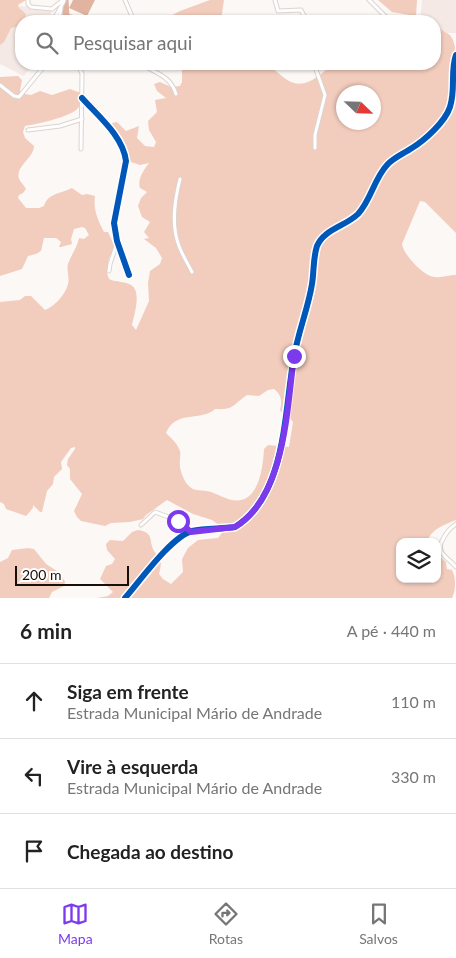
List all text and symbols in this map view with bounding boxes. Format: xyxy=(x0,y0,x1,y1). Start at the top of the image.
search box xyxy=(15,15,441,70)
icon: search xyxy=(33,29,61,57)
text: Pesquisar aqui xyxy=(73,31,192,54)
north arrow xyxy=(336,85,381,130)
route end xyxy=(283,345,306,368)
route start xyxy=(167,510,190,533)
map controls xyxy=(396,538,441,583)
button: layers xyxy=(396,538,441,583)
scale bar xyxy=(15,563,129,586)
text: 200 m xyxy=(22,566,61,583)
text: 6 min xyxy=(20,618,72,643)
text: A pé · 440 m xyxy=(347,621,436,640)
text: Siga em frente xyxy=(67,680,189,703)
icon: ahead xyxy=(20,687,48,715)
text: 110 m xyxy=(391,692,436,711)
text: Estrada Municipal Mário de Andrade xyxy=(67,703,322,722)
text: Vire à esquerda xyxy=(67,755,198,778)
icon: left xyxy=(20,762,48,790)
text: 330 m xyxy=(391,767,436,786)
text: Estrada Municipal Mário de Andrade xyxy=(67,778,322,797)
icon: arrive xyxy=(20,837,48,865)
text: Chegada ao destino xyxy=(67,840,233,863)
tab: Mapa xyxy=(58,900,93,947)
tab: Rotas xyxy=(209,900,243,947)
tab: Salvos xyxy=(359,900,398,947)

